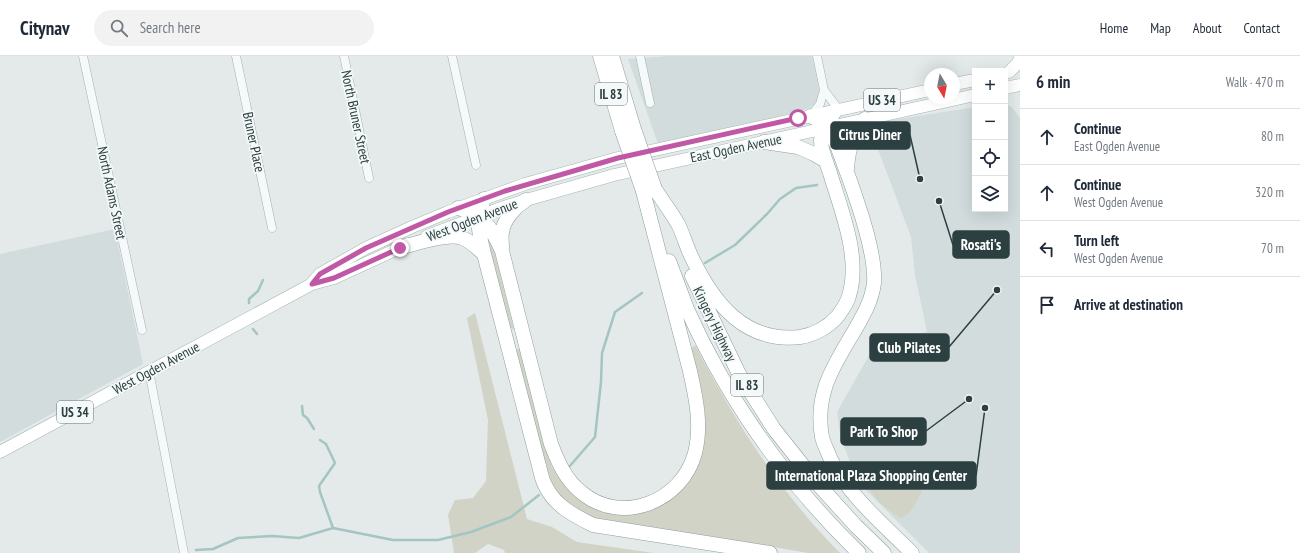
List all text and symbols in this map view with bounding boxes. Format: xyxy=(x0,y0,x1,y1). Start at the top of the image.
search box xyxy=(94,10,374,46)
text: Citynav xyxy=(20,16,70,40)
icon: search xyxy=(108,17,130,39)
text: Search here xyxy=(140,18,201,37)
text: Home xyxy=(1100,19,1128,37)
text: Map xyxy=(1150,19,1171,37)
text: About xyxy=(1193,19,1222,37)
text: Contact xyxy=(1244,19,1280,37)
north arrow xyxy=(924,68,960,104)
map controls xyxy=(972,68,1008,212)
button: + xyxy=(972,68,1008,104)
street label: North Bruner Street xyxy=(337,69,375,165)
text: 6 min xyxy=(1036,71,1070,93)
text: Walk · 470 m xyxy=(1226,74,1284,91)
road number: IL 83 xyxy=(595,83,627,105)
road number: US 34 xyxy=(864,89,900,111)
button: − xyxy=(972,104,1008,140)
route start xyxy=(789,109,807,127)
street label: Bruner Place xyxy=(239,110,269,174)
text: Continue xyxy=(1074,119,1121,138)
callout: Citrus Diner xyxy=(831,122,910,149)
text: Citrus Diner xyxy=(839,125,902,144)
icon: ahead xyxy=(1036,126,1058,148)
text: 80 m xyxy=(1261,128,1284,145)
street label: East Ogden Avenue xyxy=(689,129,784,166)
text: East Ogden Avenue xyxy=(1074,138,1160,155)
button: locate xyxy=(972,140,1008,176)
street label: North Adams Street xyxy=(93,145,131,241)
text: Continue xyxy=(1074,175,1121,194)
button: layers xyxy=(972,176,1008,212)
icon: ahead xyxy=(1036,182,1058,204)
text: 320 m xyxy=(1255,184,1284,201)
street label: West Ogden Avenue xyxy=(424,194,520,246)
text: West Ogden Avenue xyxy=(1074,194,1163,211)
callout: Rosati's xyxy=(953,231,1009,258)
text: Turn left xyxy=(1074,231,1119,250)
text: Rosati's xyxy=(961,235,1001,254)
icon: left xyxy=(1036,238,1058,260)
route end xyxy=(391,239,409,257)
text: 70 m xyxy=(1261,240,1284,257)
text: West Ogden Avenue xyxy=(1074,250,1163,267)
street label: Kingery Highway xyxy=(689,283,741,365)
icon: arrive xyxy=(1036,294,1058,316)
text: Arrive at destination xyxy=(1074,295,1183,314)
callout: Club Pilates xyxy=(870,334,949,361)
street label: West Ogden Avenue xyxy=(109,337,203,398)
text: Club Pilates xyxy=(877,338,941,357)
road number: IL 83 xyxy=(731,374,763,396)
road number: US 34 xyxy=(57,401,93,423)
callout: Park To Shop xyxy=(841,418,926,445)
text: Park To Shop xyxy=(850,422,918,441)
callout: International Plaza Shopping Center xyxy=(767,462,976,489)
text: International Plaza Shopping Center xyxy=(775,466,968,485)

